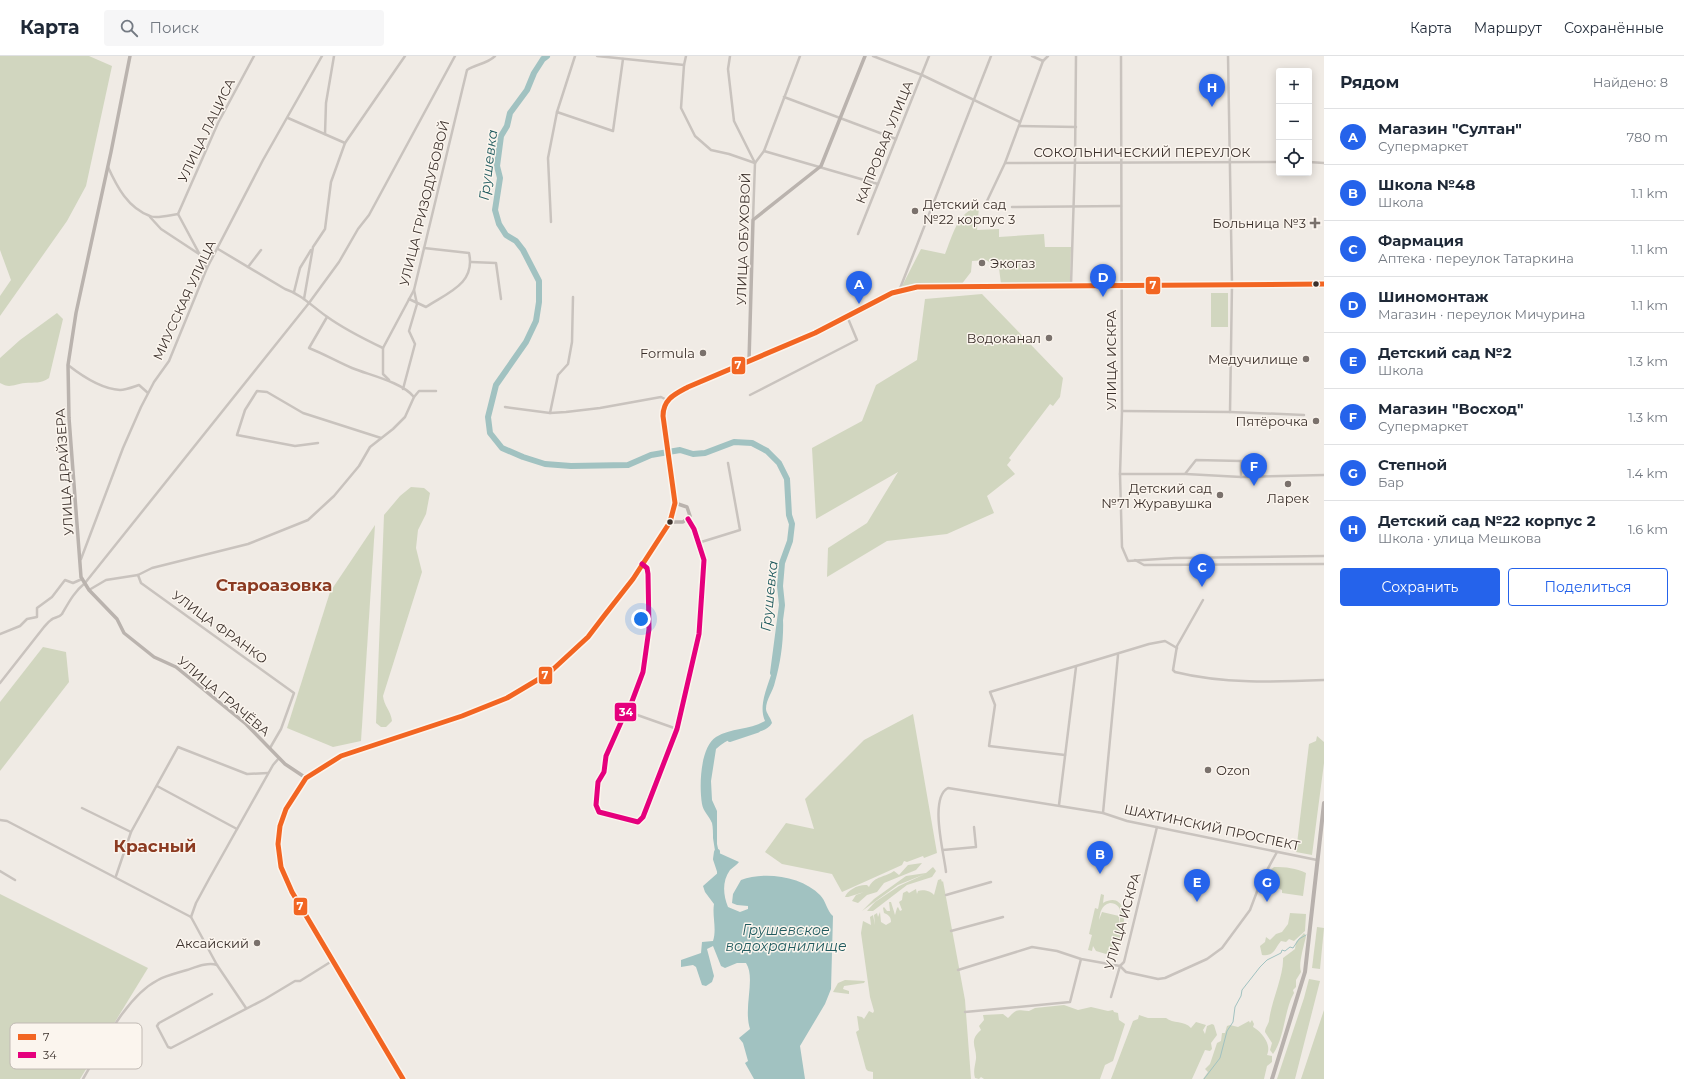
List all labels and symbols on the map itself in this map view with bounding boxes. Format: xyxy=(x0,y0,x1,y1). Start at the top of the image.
pin: H xyxy=(1199,74,1225,107)
street label: УЛИЦА ЛАЦИСА xyxy=(174,75,238,184)
street label: КАПРОВАЯ УЛИЦА xyxy=(852,78,916,206)
street label: УЛИЦА ГРИЗОДУБОВОЙ xyxy=(396,118,452,288)
water label: Грушевка xyxy=(475,128,501,202)
street label: СОКОЛЬНИЧЕСКИЙ ПЕРЕУЛОК xyxy=(1034,144,1250,160)
street label: УЛИЦА ОБУХОВОЙ xyxy=(733,172,753,306)
place label: Детский сад №22 корпус 3 xyxy=(923,196,1015,227)
marker: Детский сад №22 корпус 3 xyxy=(910,206,920,216)
place label: Больница №3 xyxy=(1212,215,1306,231)
marker: Больница №3 xyxy=(1309,217,1321,229)
street label: МИУССКАЯ УЛИЦА xyxy=(149,237,219,363)
place label: Экогаз xyxy=(990,255,1036,271)
marker: Экогаз xyxy=(977,258,987,268)
pin: D xyxy=(1090,264,1116,297)
pin: A xyxy=(846,271,872,304)
line badge: 7 xyxy=(1145,276,1161,295)
text: 7 xyxy=(1150,278,1157,292)
unlabelled marker xyxy=(1311,279,1321,289)
street label: УЛИЦА ИСКРА xyxy=(1103,309,1119,410)
place label: Водоканал xyxy=(967,330,1041,346)
marker: Водоканал xyxy=(1044,333,1054,343)
place label: Formula xyxy=(640,345,695,361)
marker: Formula xyxy=(698,348,708,358)
place label: Медучилище xyxy=(1208,351,1298,367)
marker: Медучилище xyxy=(1301,354,1311,364)
line badge: 7 xyxy=(731,356,746,375)
text: 7 xyxy=(735,358,742,372)
street label: УЛИЦА ДРАЙЗЕРА xyxy=(52,407,76,536)
place label: Пятёрочка xyxy=(1236,413,1308,429)
marker: Пятёрочка xyxy=(1311,416,1321,426)
pin: F xyxy=(1241,453,1267,486)
marker: Ларек xyxy=(1283,479,1293,489)
place label: Детский сад №71 Журавушка xyxy=(1101,480,1212,511)
marker: Детский сад №71 Журавушка xyxy=(1215,490,1225,500)
place label: Ларек xyxy=(1267,490,1310,506)
unlabelled marker xyxy=(665,517,675,527)
pin: C xyxy=(1189,554,1215,587)
water label: Грушевка xyxy=(756,560,782,632)
district label: Староазовка xyxy=(216,575,332,595)
street label: УЛИЦА ФРАНКО xyxy=(169,587,271,667)
your location xyxy=(631,609,651,629)
street label: УЛИЦА ГРАЧЁВА xyxy=(175,653,274,740)
line badge: 7 xyxy=(538,666,553,685)
text: 7 xyxy=(542,668,549,682)
line badge: 34 xyxy=(614,702,637,722)
text: 34 xyxy=(618,705,633,719)
place label: Ozon xyxy=(1216,762,1250,778)
marker: Ozon xyxy=(1203,765,1213,775)
street label: ШАХТИНСКИЙ ПРОСПЕКТ xyxy=(1123,801,1302,854)
district label: Красный xyxy=(114,836,196,856)
pin: B xyxy=(1087,841,1113,874)
pin: E xyxy=(1184,869,1210,902)
pin: G xyxy=(1254,869,1280,902)
street label: УЛИЦА ИСКРА xyxy=(1100,870,1144,972)
line badge: 7 xyxy=(293,897,308,916)
text: 7 xyxy=(297,899,304,913)
water label: Грушевское водохранилище xyxy=(725,921,847,955)
place label: Аксайский xyxy=(175,935,249,951)
marker: Аксайский xyxy=(252,938,262,948)
legend xyxy=(10,1023,142,1069)
text: 7 xyxy=(43,1030,49,1044)
text: 34 xyxy=(43,1048,57,1062)

